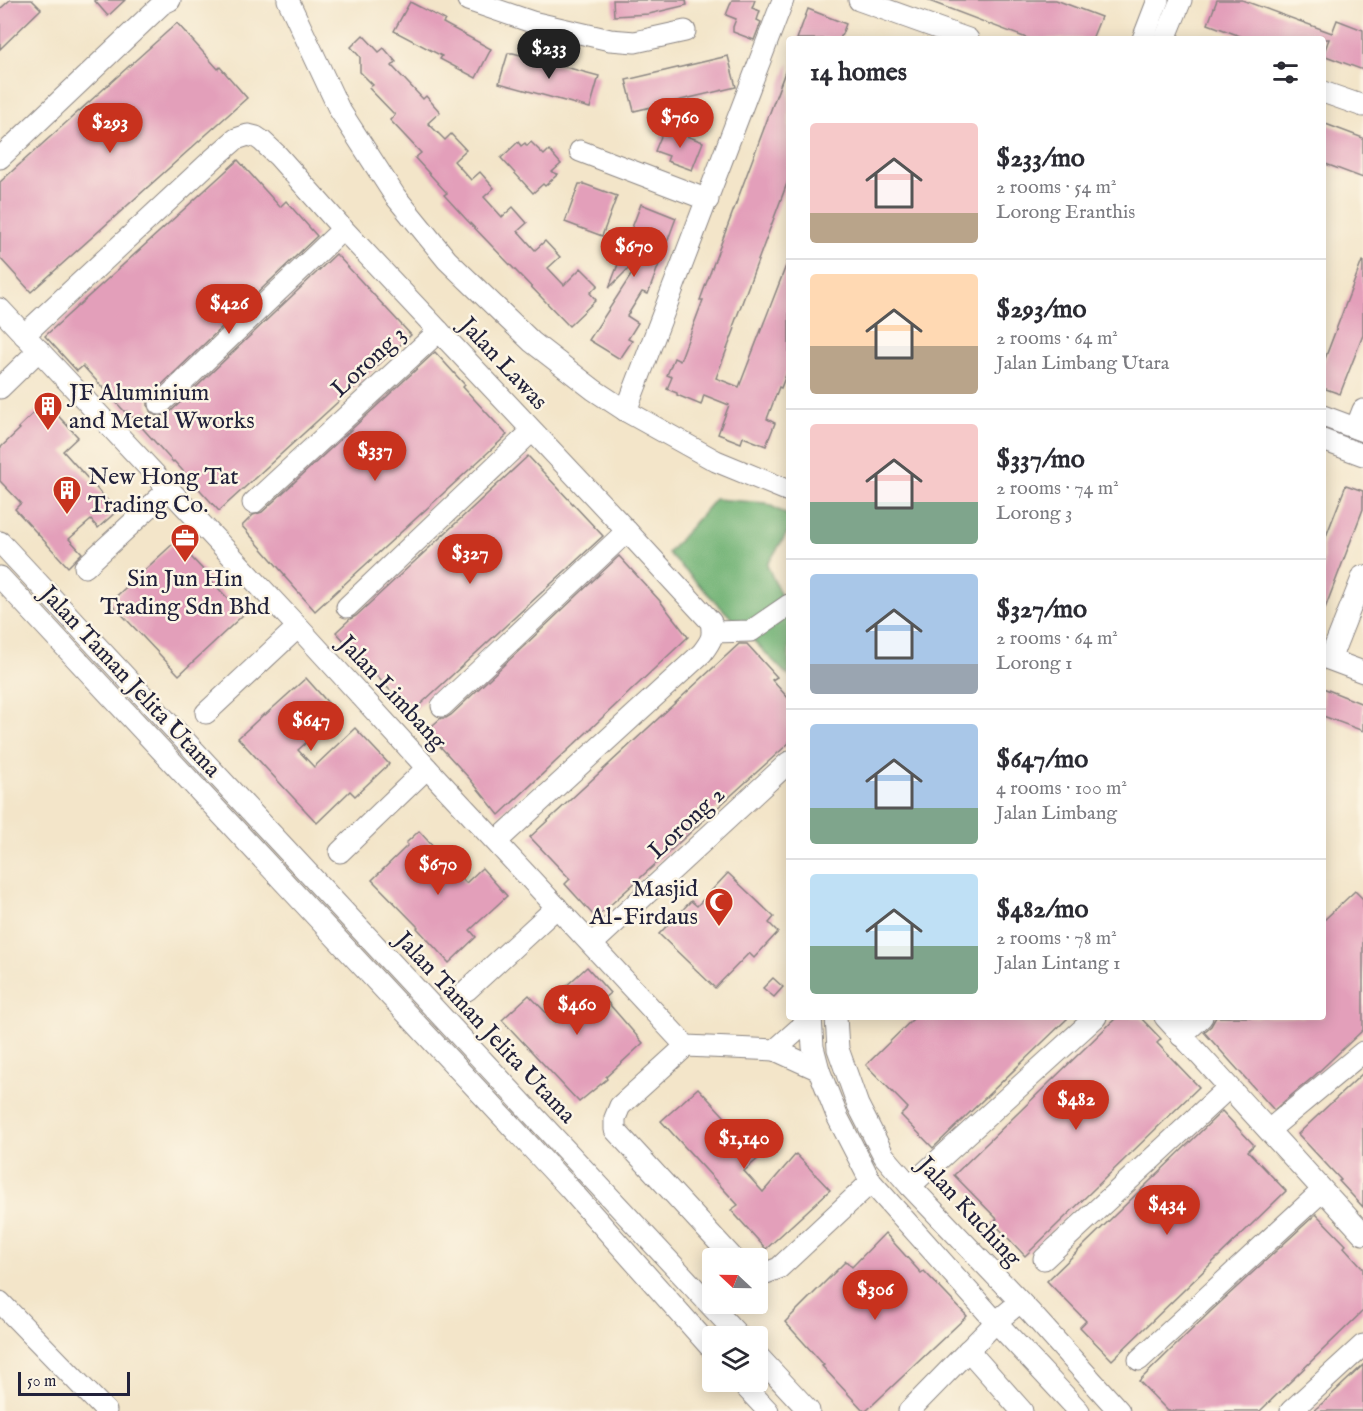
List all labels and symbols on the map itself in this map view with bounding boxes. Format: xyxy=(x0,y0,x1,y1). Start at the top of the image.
pin: $233 xyxy=(513,29,585,80)
pin: $760 xyxy=(644,98,716,149)
pin: $293 xyxy=(74,103,146,154)
pin: $670 xyxy=(598,227,670,278)
pin: $426 xyxy=(193,284,265,335)
street label: Jalan Lawas xyxy=(450,309,554,417)
street label: Lorong 3 xyxy=(325,319,413,405)
place label: JF Aluminium and Metal Wworks xyxy=(66,378,255,437)
building icon: JF Aluminium and Metal Wworks xyxy=(32,390,64,432)
pin: $337 xyxy=(339,431,411,482)
place label: New Hong Tat Trading Co. xyxy=(88,462,239,521)
building icon: New Hong Tat Trading Co. xyxy=(51,474,83,516)
office icon: Sin Jun Hin Trading Sdn Bhd xyxy=(169,522,201,564)
pin: $327 xyxy=(434,534,506,585)
place label: Sin Jun Hin Trading Sdn Bhd xyxy=(100,564,270,623)
street label: Jalan Taman Jelita Utama xyxy=(31,577,228,785)
street label: Jalan Limbang xyxy=(329,627,454,757)
pin: $647 xyxy=(275,701,347,752)
street label: Lorong 2 xyxy=(642,780,732,867)
pin: $670 xyxy=(402,845,474,896)
place label: Masjid Al-Firdaus xyxy=(589,874,698,933)
mosque icon: Masjid Al-Firdaus xyxy=(703,886,735,928)
street label: Jalan Taman Jelita Utama xyxy=(386,923,583,1131)
pin: $460 xyxy=(541,985,613,1036)
pin: $482 xyxy=(1040,1080,1112,1131)
pin: $1,140 xyxy=(695,1119,793,1170)
street label: Jalan Kuching xyxy=(908,1148,1028,1274)
pin: $434 xyxy=(1131,1185,1203,1236)
north arrow xyxy=(702,1248,768,1314)
pin: $306 xyxy=(839,1270,911,1321)
scale bar xyxy=(18,1369,130,1396)

